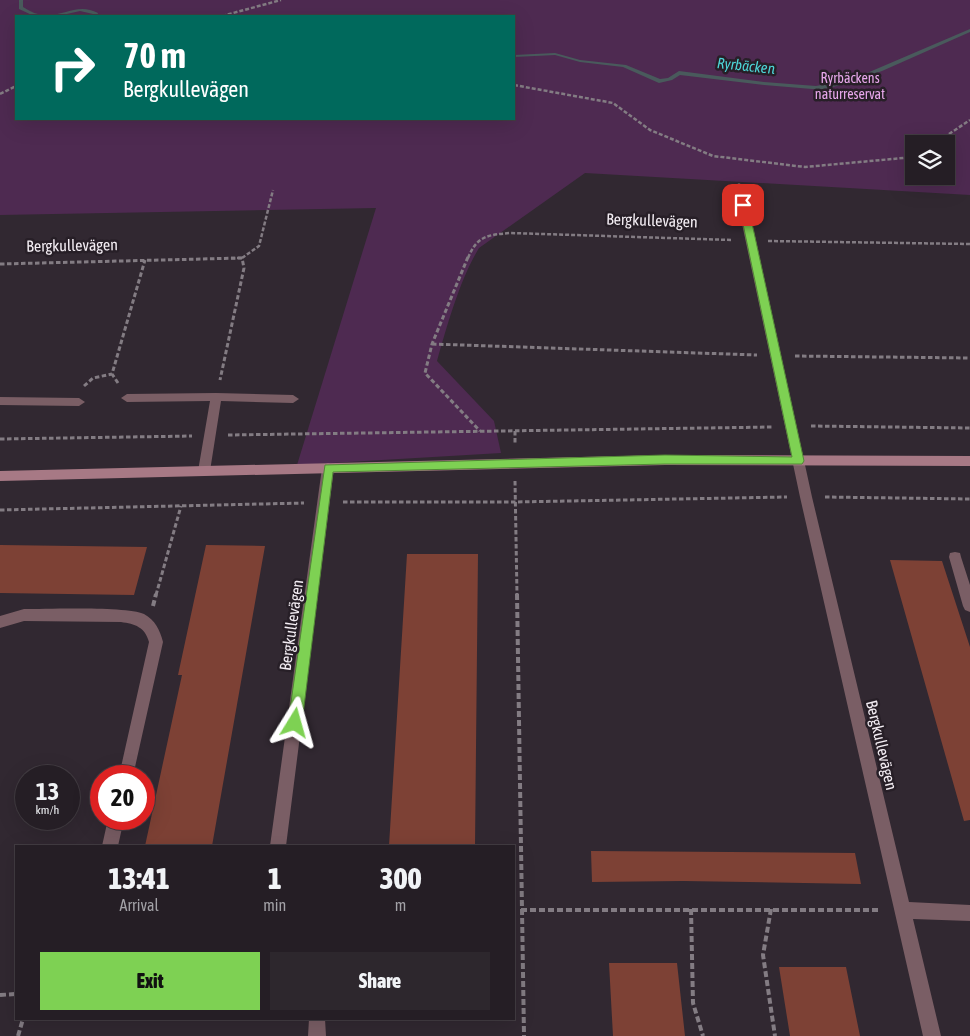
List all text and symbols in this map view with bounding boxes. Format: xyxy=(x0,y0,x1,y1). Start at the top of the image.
icon: right xyxy=(40,35,105,100)
text: 70 m xyxy=(123,35,186,75)
water label: Ryrbäcken xyxy=(716,54,776,77)
park label: Ryrbäckens naturreservat xyxy=(815,70,885,102)
text: Bergkullevägen xyxy=(123,76,249,102)
map controls xyxy=(905,135,955,185)
button: layers xyxy=(905,135,955,185)
pin xyxy=(722,184,764,226)
icon: arrive xyxy=(729,191,757,219)
street label: Bergkullevägen xyxy=(606,209,698,232)
street label: Bergkullevägen xyxy=(26,235,118,256)
street label: Bergkullevägen xyxy=(276,578,307,672)
position arrow xyxy=(268,696,320,748)
street label: Bergkullevägen xyxy=(862,698,901,792)
speed limit sign: 20 xyxy=(90,765,155,830)
text: 13 xyxy=(36,777,59,805)
text: km/h xyxy=(36,803,59,817)
text: 13:41 xyxy=(108,861,170,895)
text: 1 xyxy=(268,861,282,895)
text: 300 xyxy=(379,861,422,895)
text: Arrival xyxy=(120,896,159,914)
text: min xyxy=(263,896,286,914)
text: m xyxy=(395,896,406,914)
button: Exit xyxy=(40,952,260,1010)
button: Share xyxy=(270,952,490,1010)

